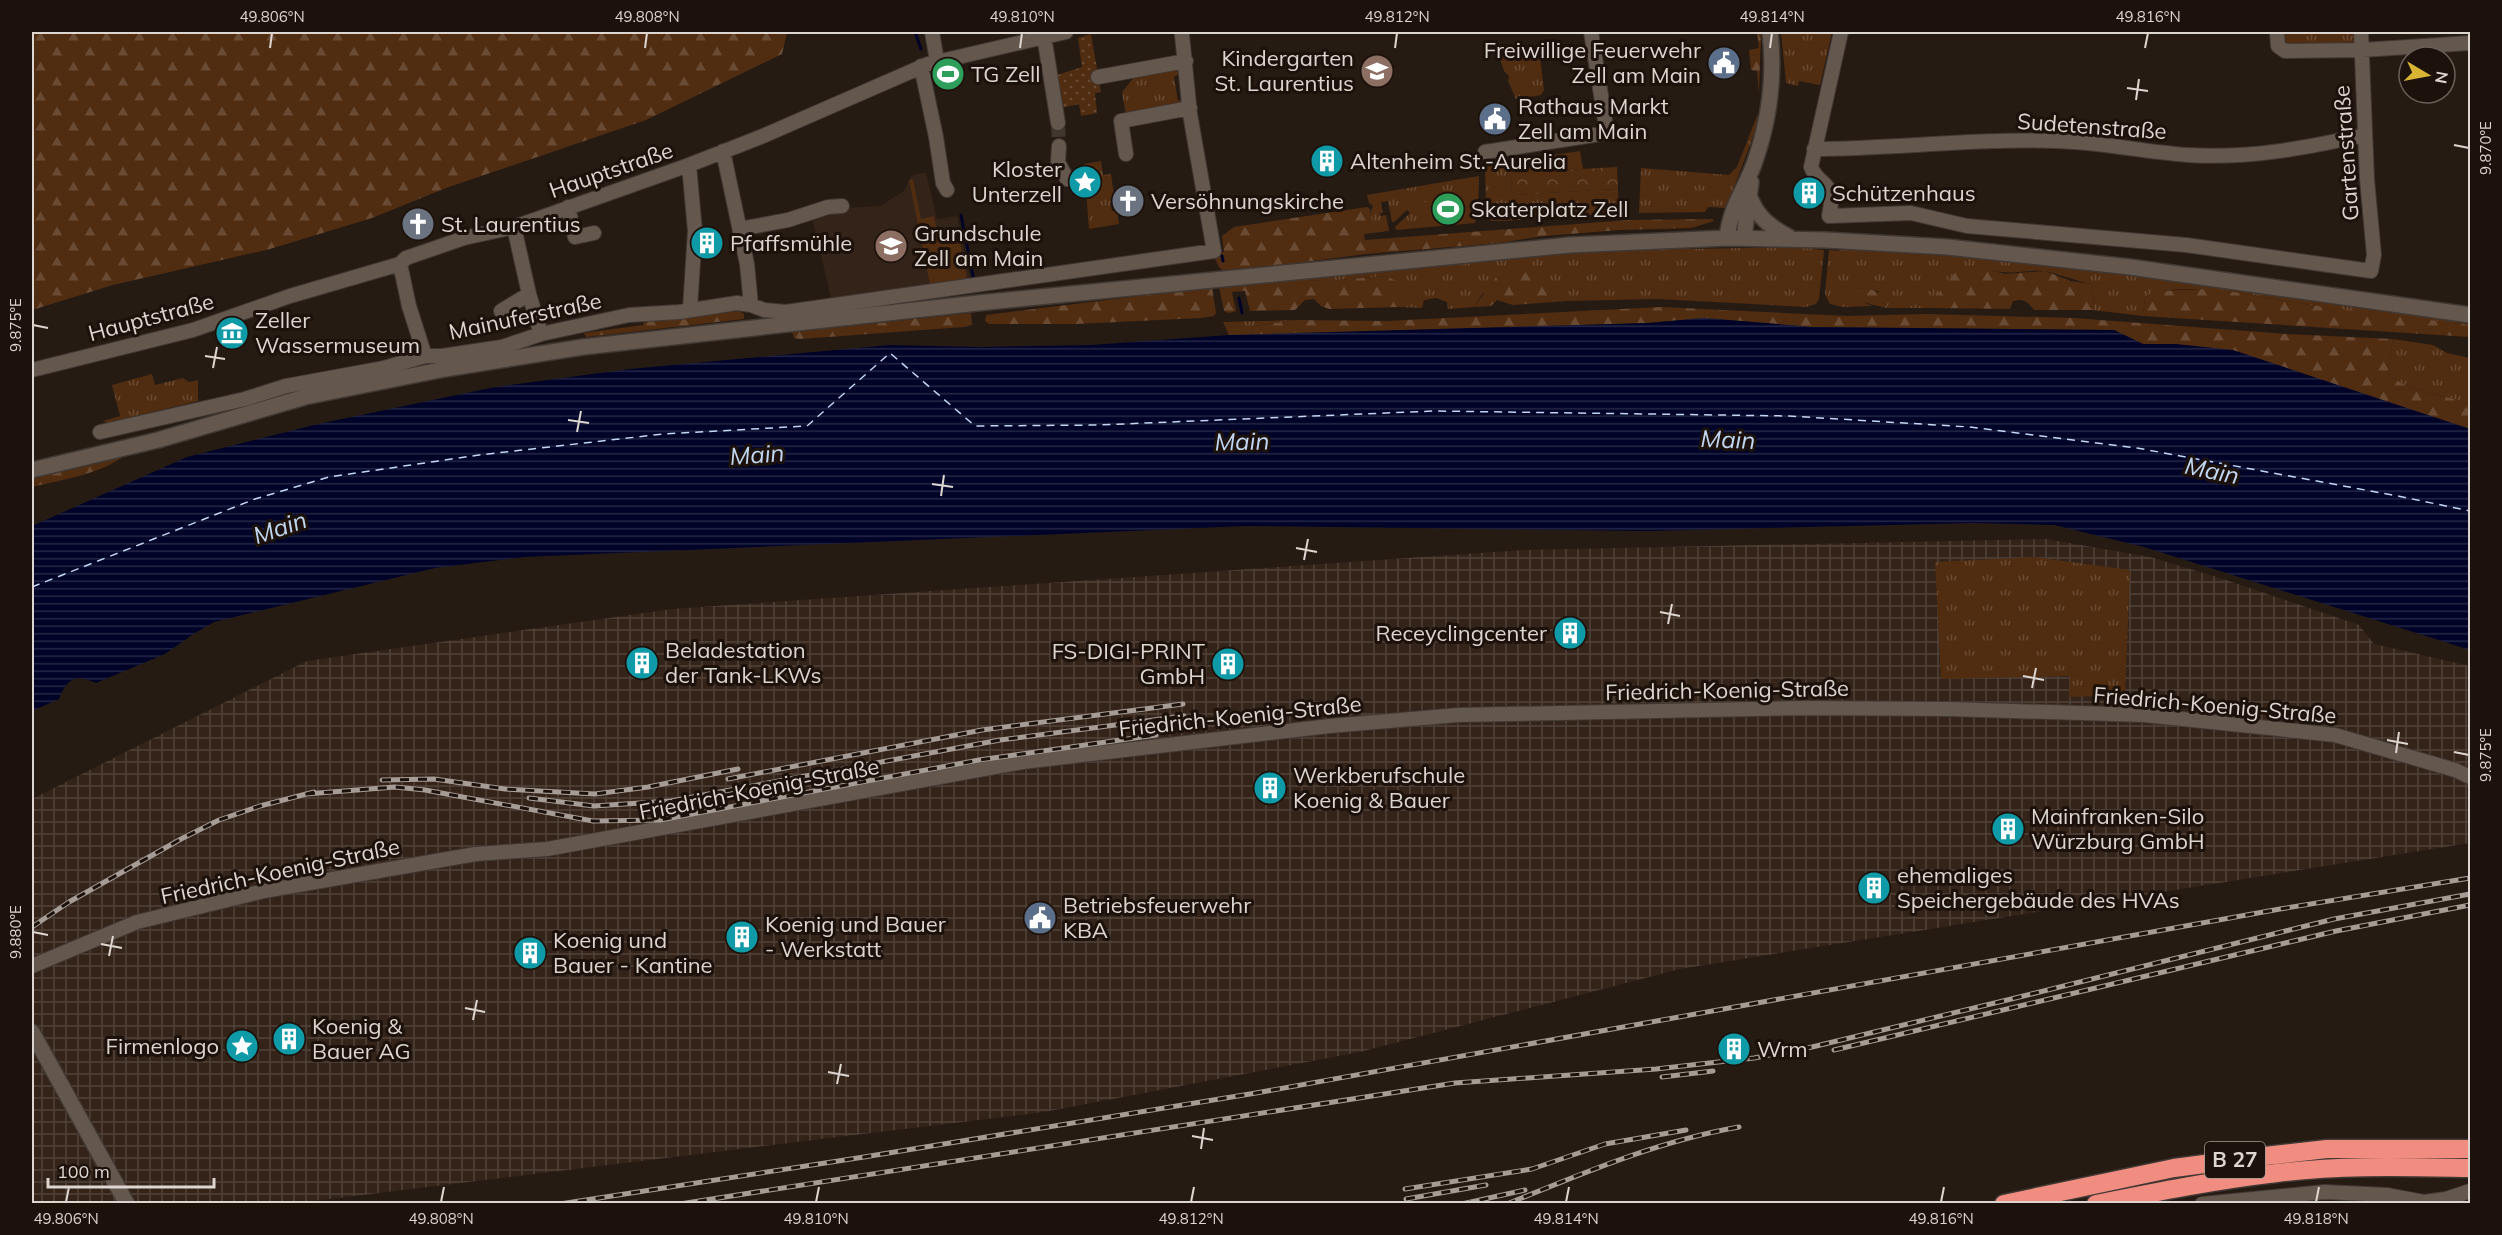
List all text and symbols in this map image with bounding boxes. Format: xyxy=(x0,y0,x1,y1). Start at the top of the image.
text: 49.806°N xyxy=(239,7,305,26)
text: 49.808°N xyxy=(614,7,680,26)
text: 49.810°N xyxy=(989,7,1055,26)
text: 49.812°N xyxy=(1364,7,1430,26)
text: 49.814°N xyxy=(1739,7,1805,26)
text: 49.816°N xyxy=(2115,7,2181,26)
place label: Freiwillige Feuerwehr Zell am Main xyxy=(1484,36,1701,89)
place label: Kindergarten St. Laurentius xyxy=(1214,44,1354,97)
public building icon: Freiwillige Feuerwehr Zell am Main xyxy=(1706,45,1742,81)
north arrow xyxy=(2397,45,2457,105)
school or university icon: Kindergarten St. Laurentius xyxy=(1359,53,1395,89)
sports icon: TG Zell xyxy=(930,56,966,92)
place label: TG Zell xyxy=(971,60,1040,88)
text: N xyxy=(2431,70,2453,85)
street label: Gartenstraße xyxy=(2327,84,2365,222)
place label: Rathaus Markt Zell am Main xyxy=(1518,92,1669,145)
public building icon: Rathaus Markt Zell am Main xyxy=(1477,101,1513,137)
street label: Sudetenstraße xyxy=(2016,107,2168,145)
text: 9.870°E xyxy=(2476,121,2495,175)
street label: Hauptstraße xyxy=(545,136,677,204)
building icon: Altenheim St.-Aurelia xyxy=(1309,143,1345,179)
place label: Altenheim St.-Aurelia xyxy=(1350,147,1566,175)
place label: Kloster Unterzell xyxy=(972,155,1062,208)
place icon: Kloster Unterzell xyxy=(1067,164,1103,200)
building icon: Schützenhaus xyxy=(1791,175,1827,211)
place label: Schützenhaus xyxy=(1832,179,1976,207)
church icon: Versöhnungskirche xyxy=(1110,183,1146,219)
place label: Versöhnungskirche xyxy=(1151,187,1344,215)
sports icon: Skaterplatz Zell xyxy=(1430,191,1466,227)
place label: Skaterplatz Zell xyxy=(1471,195,1628,223)
church icon: St. Laurentius xyxy=(400,206,436,242)
place label: St. Laurentius xyxy=(441,210,581,238)
place label: Grundschule Zell am Main xyxy=(914,219,1043,272)
building icon: Pfaffsmühle xyxy=(689,225,725,261)
school or university icon: Grundschule Zell am Main xyxy=(873,228,909,264)
place label: Pfaffsmühle xyxy=(730,229,852,257)
street label: Mainuferstraße xyxy=(446,286,604,346)
street label: Hauptstraße xyxy=(85,287,217,347)
text: 9.875°E xyxy=(6,298,25,352)
place label: Zeller Wassermuseum xyxy=(255,306,420,359)
museum icon: Zeller Wassermuseum xyxy=(214,315,250,351)
water label: Main xyxy=(1700,423,1756,455)
water label: Main xyxy=(1214,426,1270,456)
water label: Main xyxy=(729,437,785,471)
water label: Main xyxy=(2182,450,2242,490)
water label: Main xyxy=(249,504,310,550)
building icon: Receyclingcenter xyxy=(1552,615,1588,651)
place label: Receyclingcenter xyxy=(1375,619,1547,647)
place label: Beladestation der Tank-LKWs xyxy=(665,636,821,689)
place label: FS-DIGI-PRINT GmbH xyxy=(1052,637,1205,690)
building icon: Beladestation der Tank-LKWs xyxy=(624,645,660,681)
building icon: FS-DIGI-PRINT GmbH xyxy=(1210,646,1246,682)
street label: Friedrich-Koenig-Straße xyxy=(1605,674,1849,706)
street label: Friedrich-Koenig-Straße xyxy=(2092,680,2338,730)
street label: Friedrich-Koenig-Straße xyxy=(1117,689,1363,743)
text: 9.875°E xyxy=(2476,728,2495,782)
street label: Friedrich-Koenig-Straße xyxy=(637,752,881,826)
place label: Werkberufschule Koenig & Bauer xyxy=(1293,761,1465,814)
building icon: Werkberufschule Koenig & Bauer xyxy=(1252,770,1288,806)
place label: Mainfranken-Silo Würzburg GmbH xyxy=(2031,802,2205,855)
building icon: Mainfranken-Silo Würzburg GmbH xyxy=(1990,811,2026,847)
street label: Friedrich-Koenig-Straße xyxy=(158,832,402,910)
place label: ehemaliges Speichergebäude des HVAs xyxy=(1897,861,2180,914)
building icon: ehemaliges Speichergebäude des HVAs xyxy=(1856,870,1892,906)
place label: Betriebsfeuerwehr KBA xyxy=(1063,891,1251,944)
public building icon: Betriebsfeuerwehr KBA xyxy=(1022,900,1058,936)
text: 9.880°E xyxy=(6,905,25,959)
place label: Koenig und Bauer - Werkstatt xyxy=(765,910,946,963)
building icon: Koenig und Bauer - Werkstatt xyxy=(724,919,760,955)
place label: Koenig und Bauer - Kantine xyxy=(553,926,713,979)
building icon: Koenig und Bauer - Kantine xyxy=(512,935,548,971)
place label: Koenig & Bauer AG xyxy=(312,1012,411,1065)
building icon: Koenig & Bauer AG xyxy=(271,1021,307,1057)
place icon: Firmenlogo xyxy=(224,1028,260,1064)
building icon: Wrm xyxy=(1716,1031,1752,1067)
place label: Firmenlogo xyxy=(106,1032,219,1060)
place label: Wrm xyxy=(1757,1035,1808,1063)
road number: B 27 xyxy=(2205,1142,2265,1178)
scale bar xyxy=(48,1151,214,1189)
text: 100 m xyxy=(57,1160,110,1183)
text: 49.806°N xyxy=(33,1209,99,1228)
text: 49.808°N xyxy=(408,1209,474,1228)
text: 49.810°N xyxy=(783,1209,849,1228)
text: 49.812°N xyxy=(1158,1209,1224,1228)
text: 49.814°N xyxy=(1533,1209,1599,1228)
text: 49.816°N xyxy=(1908,1209,1974,1228)
text: 49.818°N xyxy=(2283,1209,2349,1228)

